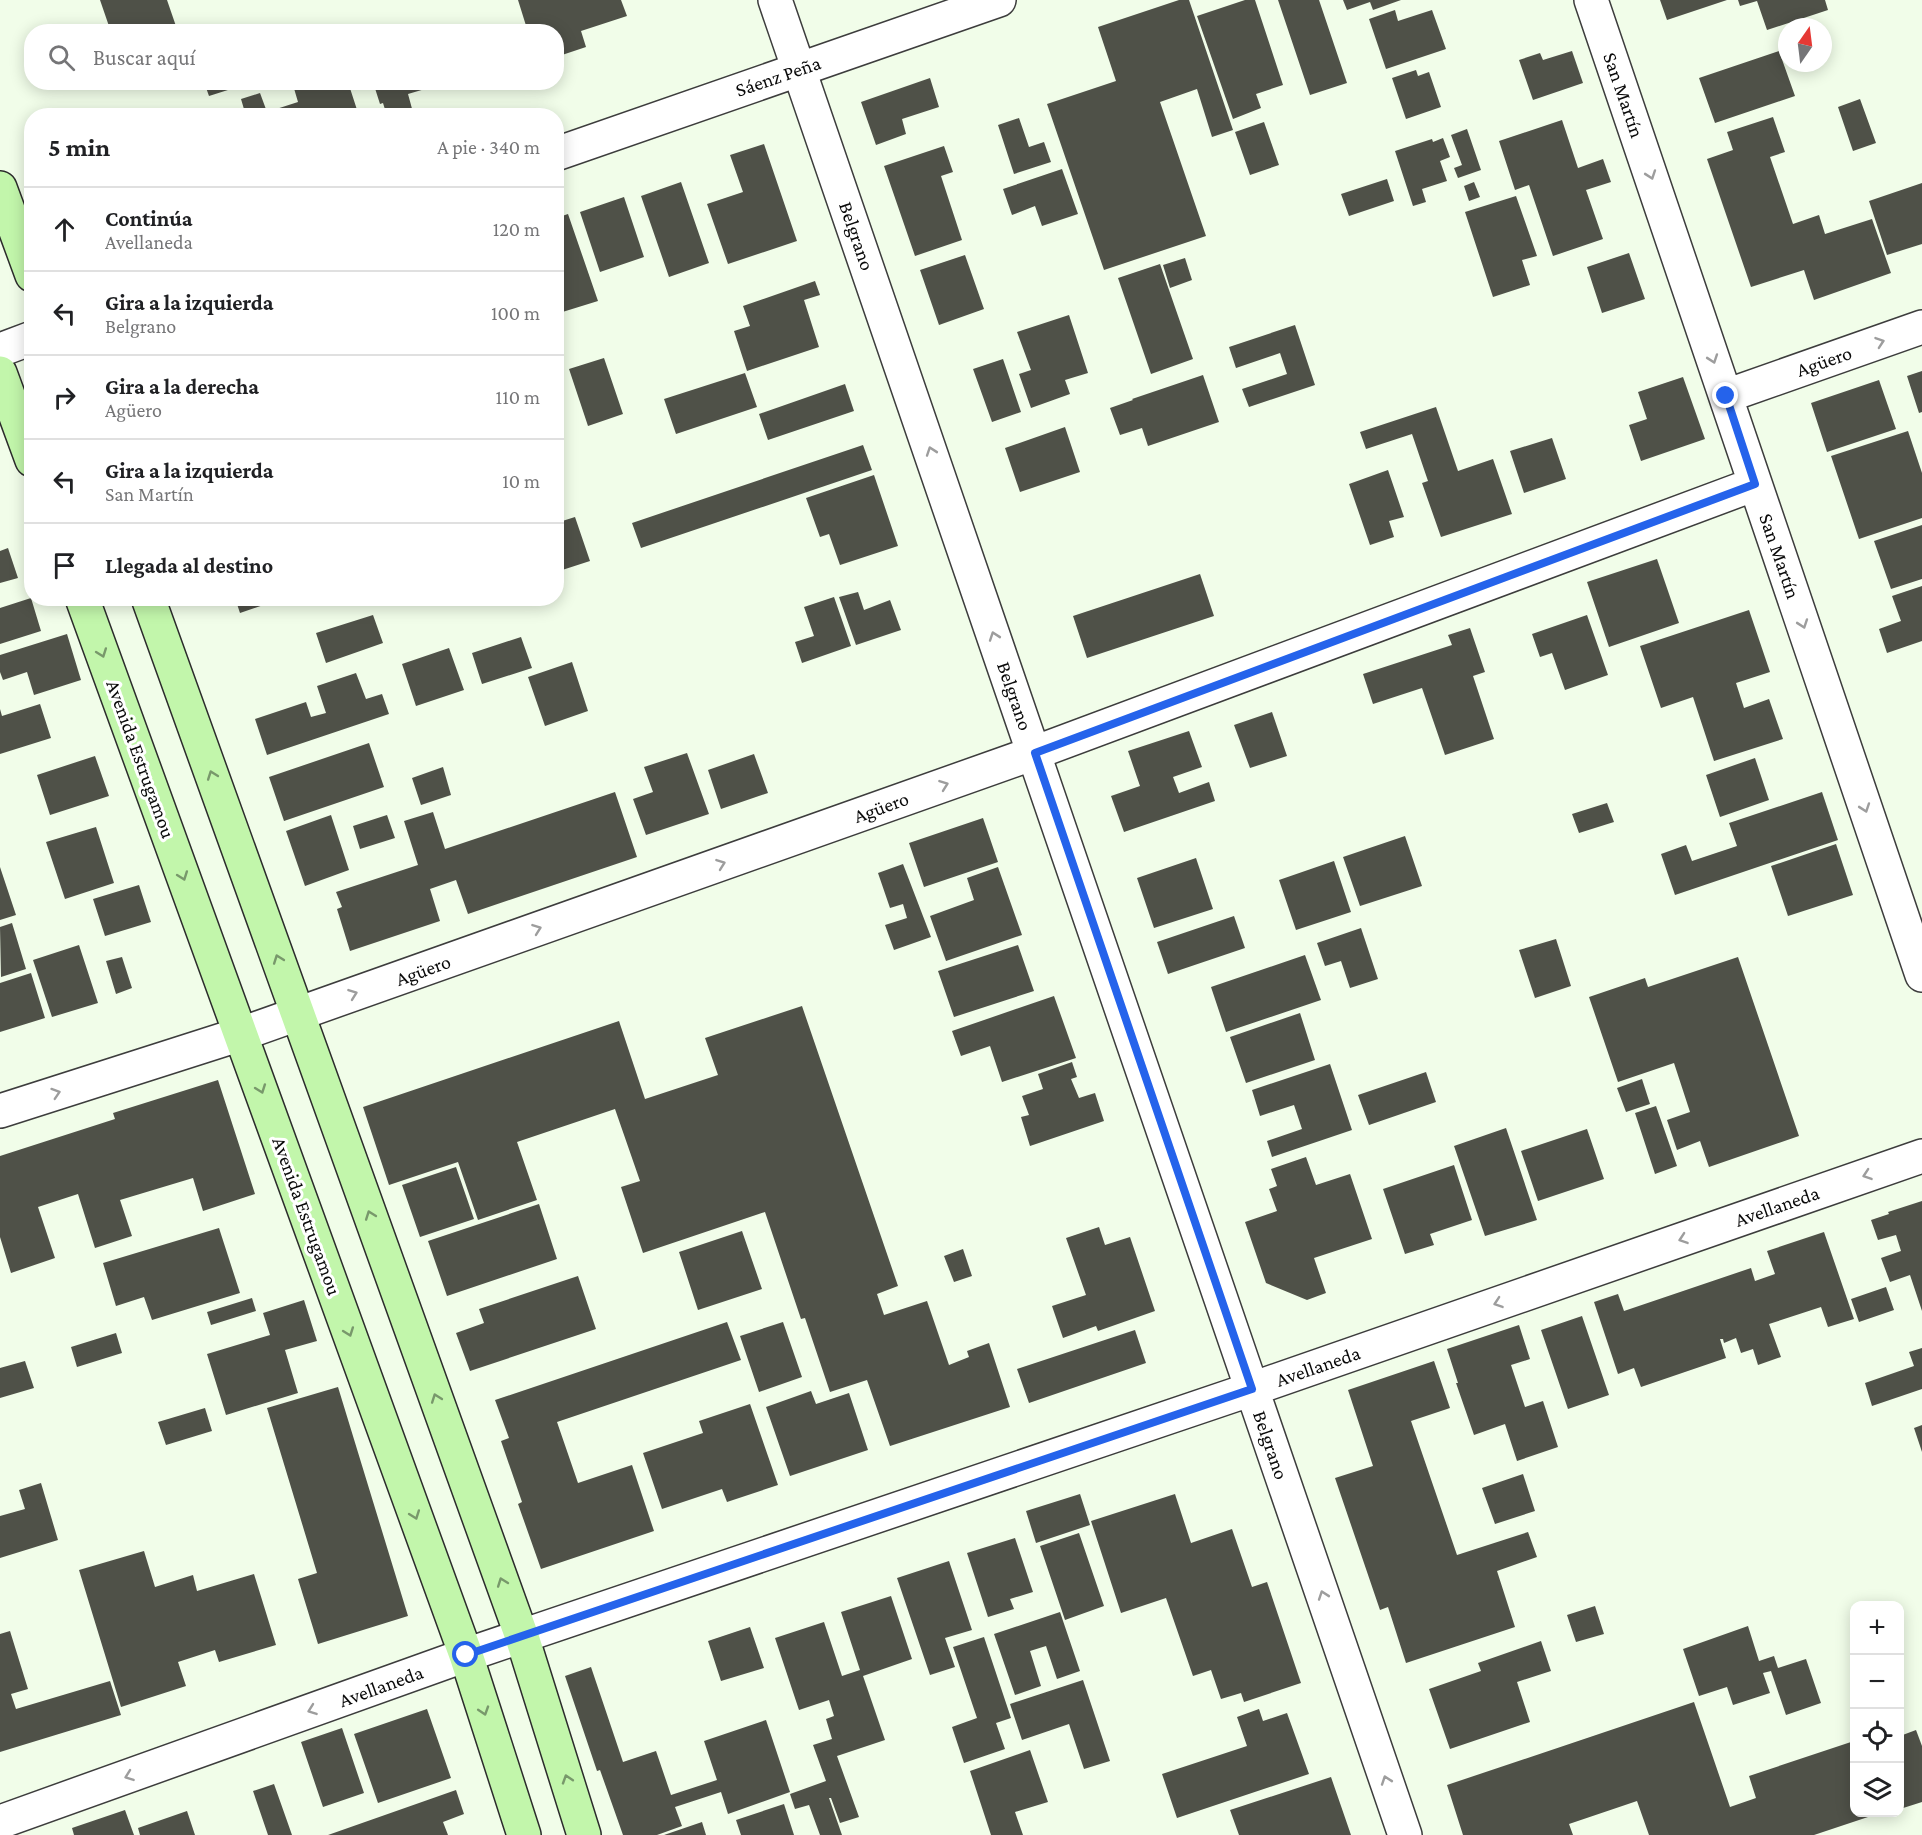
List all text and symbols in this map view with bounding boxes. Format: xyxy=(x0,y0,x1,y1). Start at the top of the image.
north arrow xyxy=(1778,18,1832,72)
search box xyxy=(24,24,564,90)
icon: search xyxy=(45,41,78,74)
text: Buscar aquí xyxy=(93,45,195,70)
street label: San Martín xyxy=(1599,49,1649,141)
street label: Sáenz Peña xyxy=(732,51,824,101)
text: 5 min xyxy=(48,133,110,162)
text: A pie · 340 m xyxy=(437,136,540,158)
one-way arrow xyxy=(1643,169,1656,180)
street label: Belgrano xyxy=(834,199,879,274)
text: Continúa xyxy=(105,206,192,231)
icon: ahead xyxy=(48,213,81,246)
text: 120 m xyxy=(493,218,540,240)
text: Avellaneda xyxy=(105,231,193,253)
text: Gira a la izquierda xyxy=(105,290,274,315)
icon: left xyxy=(48,297,81,330)
text: 100 m xyxy=(491,302,540,324)
text: Belgrano xyxy=(105,315,176,337)
one-way arrow xyxy=(1874,336,1885,349)
street label: Agüero xyxy=(1794,341,1855,382)
one-way arrow xyxy=(1706,353,1719,364)
text: Gira a la derecha xyxy=(105,374,259,399)
icon: right xyxy=(48,381,81,414)
route end xyxy=(1712,382,1738,408)
text: 110 m xyxy=(496,386,540,408)
text: Agüero xyxy=(105,399,162,421)
one-way arrow xyxy=(926,447,939,457)
text: Gira a la izquierda xyxy=(105,458,274,483)
icon: left xyxy=(48,465,81,498)
text: 10 m xyxy=(502,470,540,492)
text: San Martín xyxy=(105,483,194,505)
street label: San Martín xyxy=(1755,510,1805,602)
icon: arrive xyxy=(48,549,81,582)
text: Llegada al destino xyxy=(105,553,273,578)
one-way arrow xyxy=(1795,618,1808,628)
one-way arrow xyxy=(989,631,1002,642)
one-way arrow xyxy=(95,648,108,658)
street label: Belgrano xyxy=(992,659,1037,734)
street label: Avenida Estrugamou xyxy=(101,677,180,842)
one-way arrow xyxy=(207,771,220,781)
one-way arrow xyxy=(938,780,949,793)
street label: Agüero xyxy=(850,787,912,828)
one-way arrow xyxy=(1858,802,1871,813)
one-way arrow xyxy=(715,859,726,872)
one-way arrow xyxy=(176,870,189,881)
one-way arrow xyxy=(531,924,542,937)
street label: Agüero xyxy=(392,950,454,991)
one-way arrow xyxy=(273,954,286,965)
one-way arrow xyxy=(347,989,358,1002)
one-way arrow xyxy=(253,1083,266,1094)
one-way arrow xyxy=(50,1088,61,1101)
street label: Avenida Estrugamou xyxy=(267,1134,346,1299)
one-way arrow xyxy=(1862,1168,1873,1180)
street label: Avellaneda xyxy=(1732,1181,1822,1231)
one-way arrow xyxy=(365,1210,378,1221)
one-way arrow xyxy=(1678,1232,1688,1244)
one-way arrow xyxy=(1493,1296,1504,1308)
one-way arrow xyxy=(341,1326,354,1336)
street label: Avellaneda xyxy=(1273,1341,1363,1391)
one-way arrow xyxy=(431,1393,444,1404)
street label: Belgrano xyxy=(1248,1408,1293,1483)
one-way arrow xyxy=(408,1509,421,1520)
one-way arrow xyxy=(497,1577,510,1588)
one-way arrow xyxy=(1317,1590,1330,1601)
map controls xyxy=(1850,1601,1904,1817)
button: + xyxy=(1850,1601,1904,1655)
route start xyxy=(452,1641,478,1667)
button: − xyxy=(1850,1655,1904,1709)
street label: Avellaneda xyxy=(336,1661,426,1711)
one-way arrow xyxy=(308,1703,318,1716)
one-way arrow xyxy=(477,1705,490,1716)
button: locate xyxy=(1850,1709,1904,1763)
button: layers xyxy=(1850,1763,1904,1817)
one-way arrow xyxy=(124,1768,135,1781)
one-way arrow xyxy=(562,1774,574,1785)
one-way arrow xyxy=(1381,1775,1394,1786)

